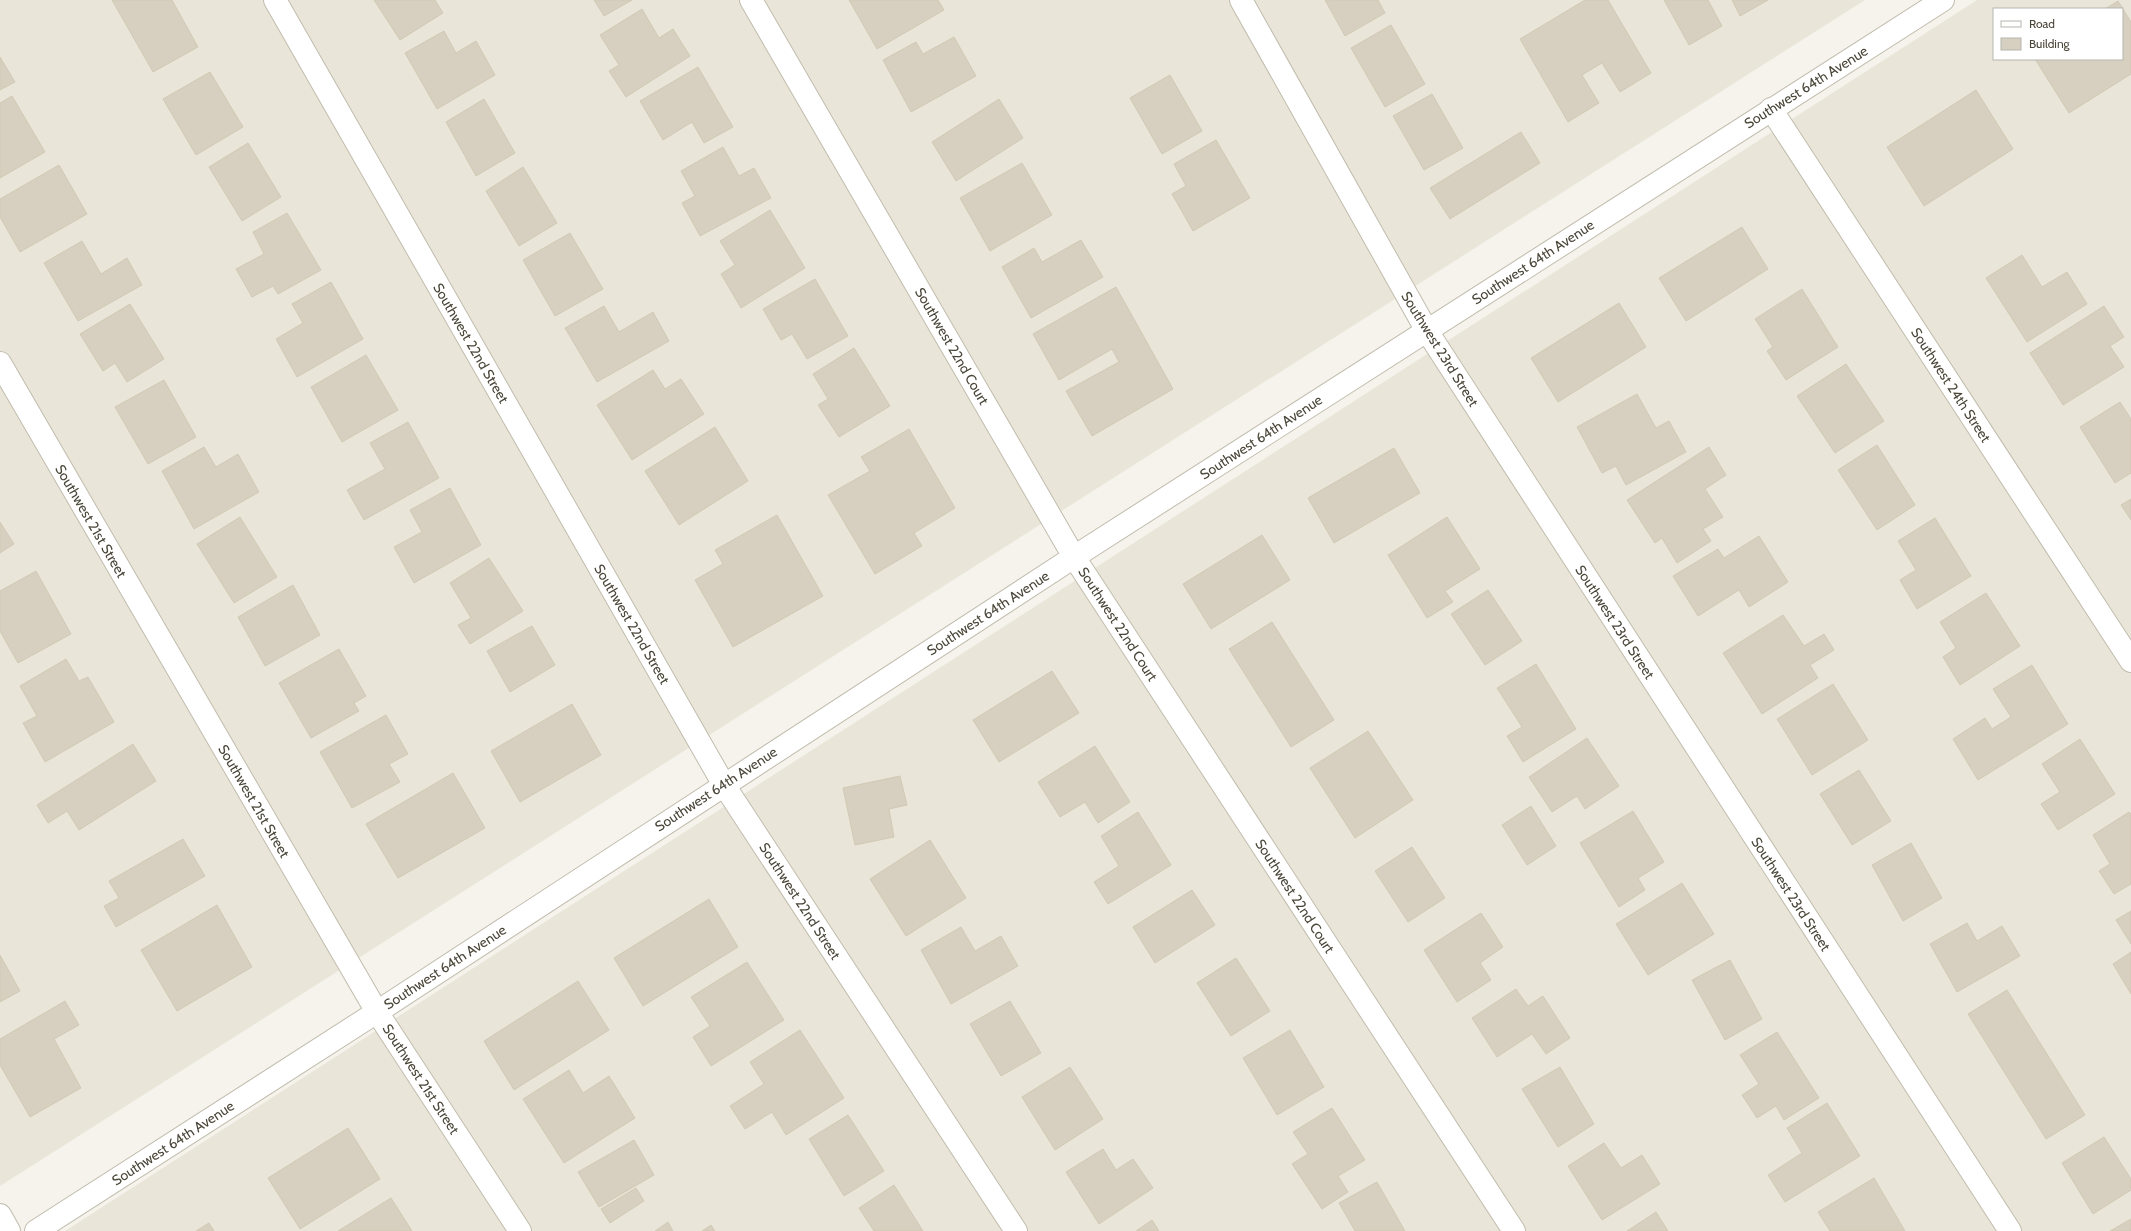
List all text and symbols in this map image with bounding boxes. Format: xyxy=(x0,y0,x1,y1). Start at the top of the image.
legend xyxy=(1993,8,2123,60)
text: Road xyxy=(2029,16,2055,31)
text: Building xyxy=(2029,36,2071,51)
street label: Southwest 64th Avenue xyxy=(1741,42,1871,132)
street label: Southwest 64th Avenue xyxy=(1468,216,1598,308)
street label: Southwest 22nd Street xyxy=(429,280,513,407)
street label: Southwest 22nd Court xyxy=(911,284,993,408)
street label: Southwest 23rd Street xyxy=(1397,288,1483,410)
street label: Southwest 24th Street xyxy=(1907,324,1995,446)
street label: Southwest 64th Avenue xyxy=(1196,391,1326,483)
street label: Southwest 21st Street xyxy=(51,461,131,581)
street label: Southwest 22nd Street xyxy=(590,561,674,688)
street label: Southwest 23rd Street xyxy=(1571,562,1659,683)
street label: Southwest 22nd Court xyxy=(1074,564,1162,685)
street label: Southwest 64th Avenue xyxy=(923,567,1053,659)
street label: Southwest 21st Street xyxy=(214,741,294,861)
street label: Southwest 64th Avenue xyxy=(651,743,781,835)
street label: Southwest 23rd Street xyxy=(1747,834,1835,955)
street label: Southwest 22nd Court xyxy=(1251,836,1339,957)
street label: Southwest 22nd Street xyxy=(755,839,845,963)
street label: Southwest 64th Avenue xyxy=(380,921,510,1013)
street label: Southwest 21st Street xyxy=(379,1020,464,1138)
street label: Southwest 64th Avenue xyxy=(108,1097,238,1189)

